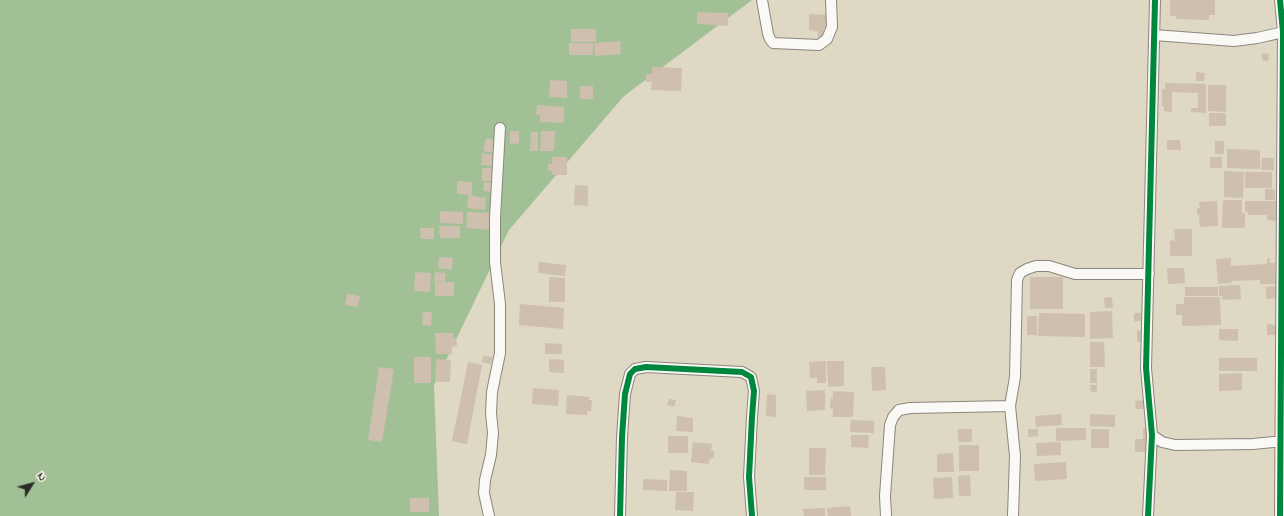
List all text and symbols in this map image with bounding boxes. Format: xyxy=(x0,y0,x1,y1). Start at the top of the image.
north arrow xyxy=(12,464,52,504)
text: N xyxy=(33,469,50,485)

